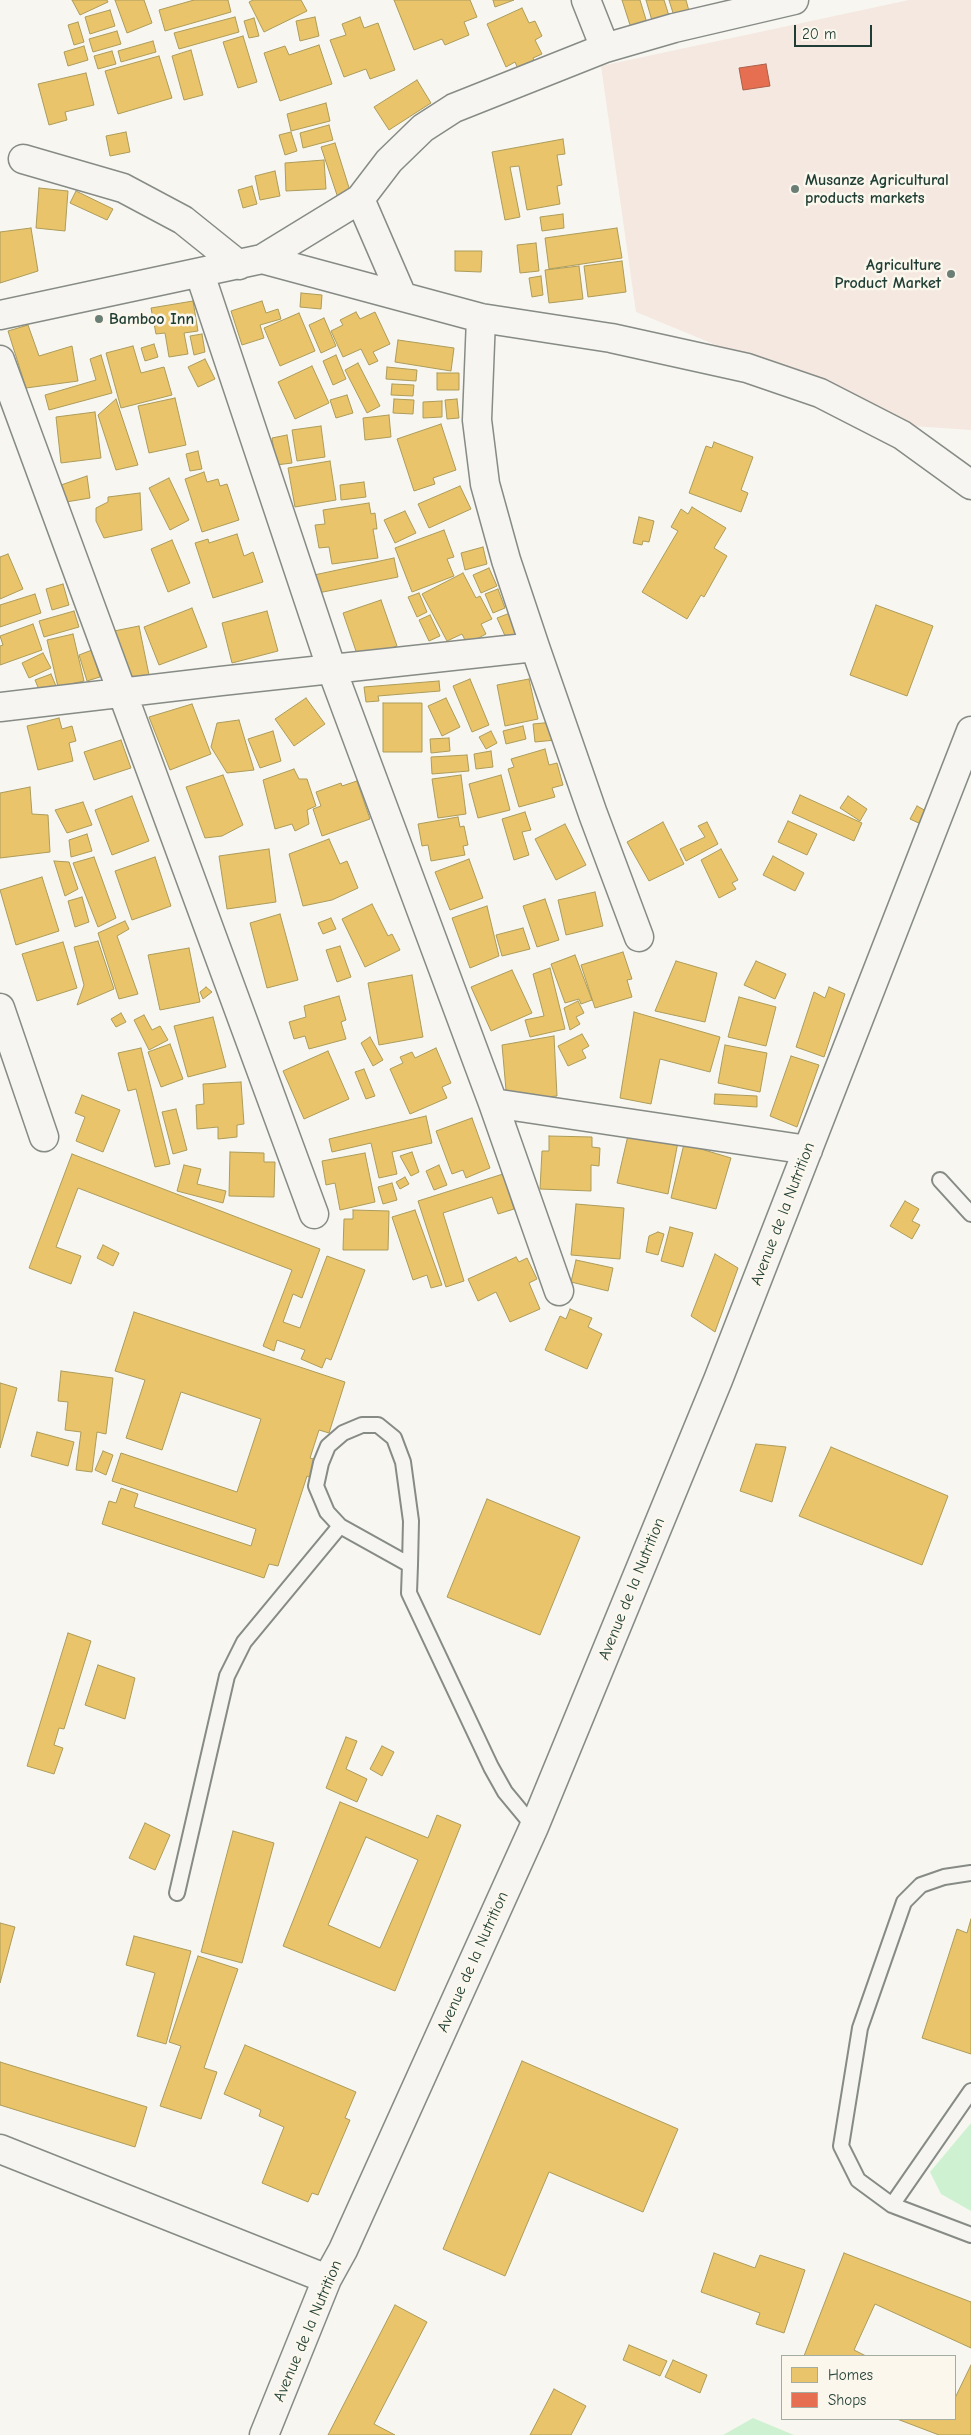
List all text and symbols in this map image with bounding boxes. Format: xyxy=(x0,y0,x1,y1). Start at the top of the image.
scale bar xyxy=(796,15,874,47)
text: 20 m xyxy=(802,25,836,43)
place label: Musanze Agricultural products markets xyxy=(805,170,949,208)
marker: Musanze Agricultural products markets xyxy=(789,183,801,195)
place label: Agriculture Product Market xyxy=(834,255,941,293)
marker: Agriculture Product Market xyxy=(945,268,957,280)
place label: Bamboo Inn xyxy=(109,309,194,329)
marker: Bamboo Inn xyxy=(93,313,105,325)
street label: Avenue de la Nutrition xyxy=(747,1140,819,1288)
street label: Avenue de la Nutrition xyxy=(595,1515,669,1663)
street label: Avenue de la Nutrition xyxy=(433,1889,513,2035)
street label: Avenue de la Nutrition xyxy=(270,2257,346,2405)
legend xyxy=(781,2355,956,2420)
text: Homes xyxy=(828,2366,873,2384)
text: Shops xyxy=(828,2391,866,2409)

